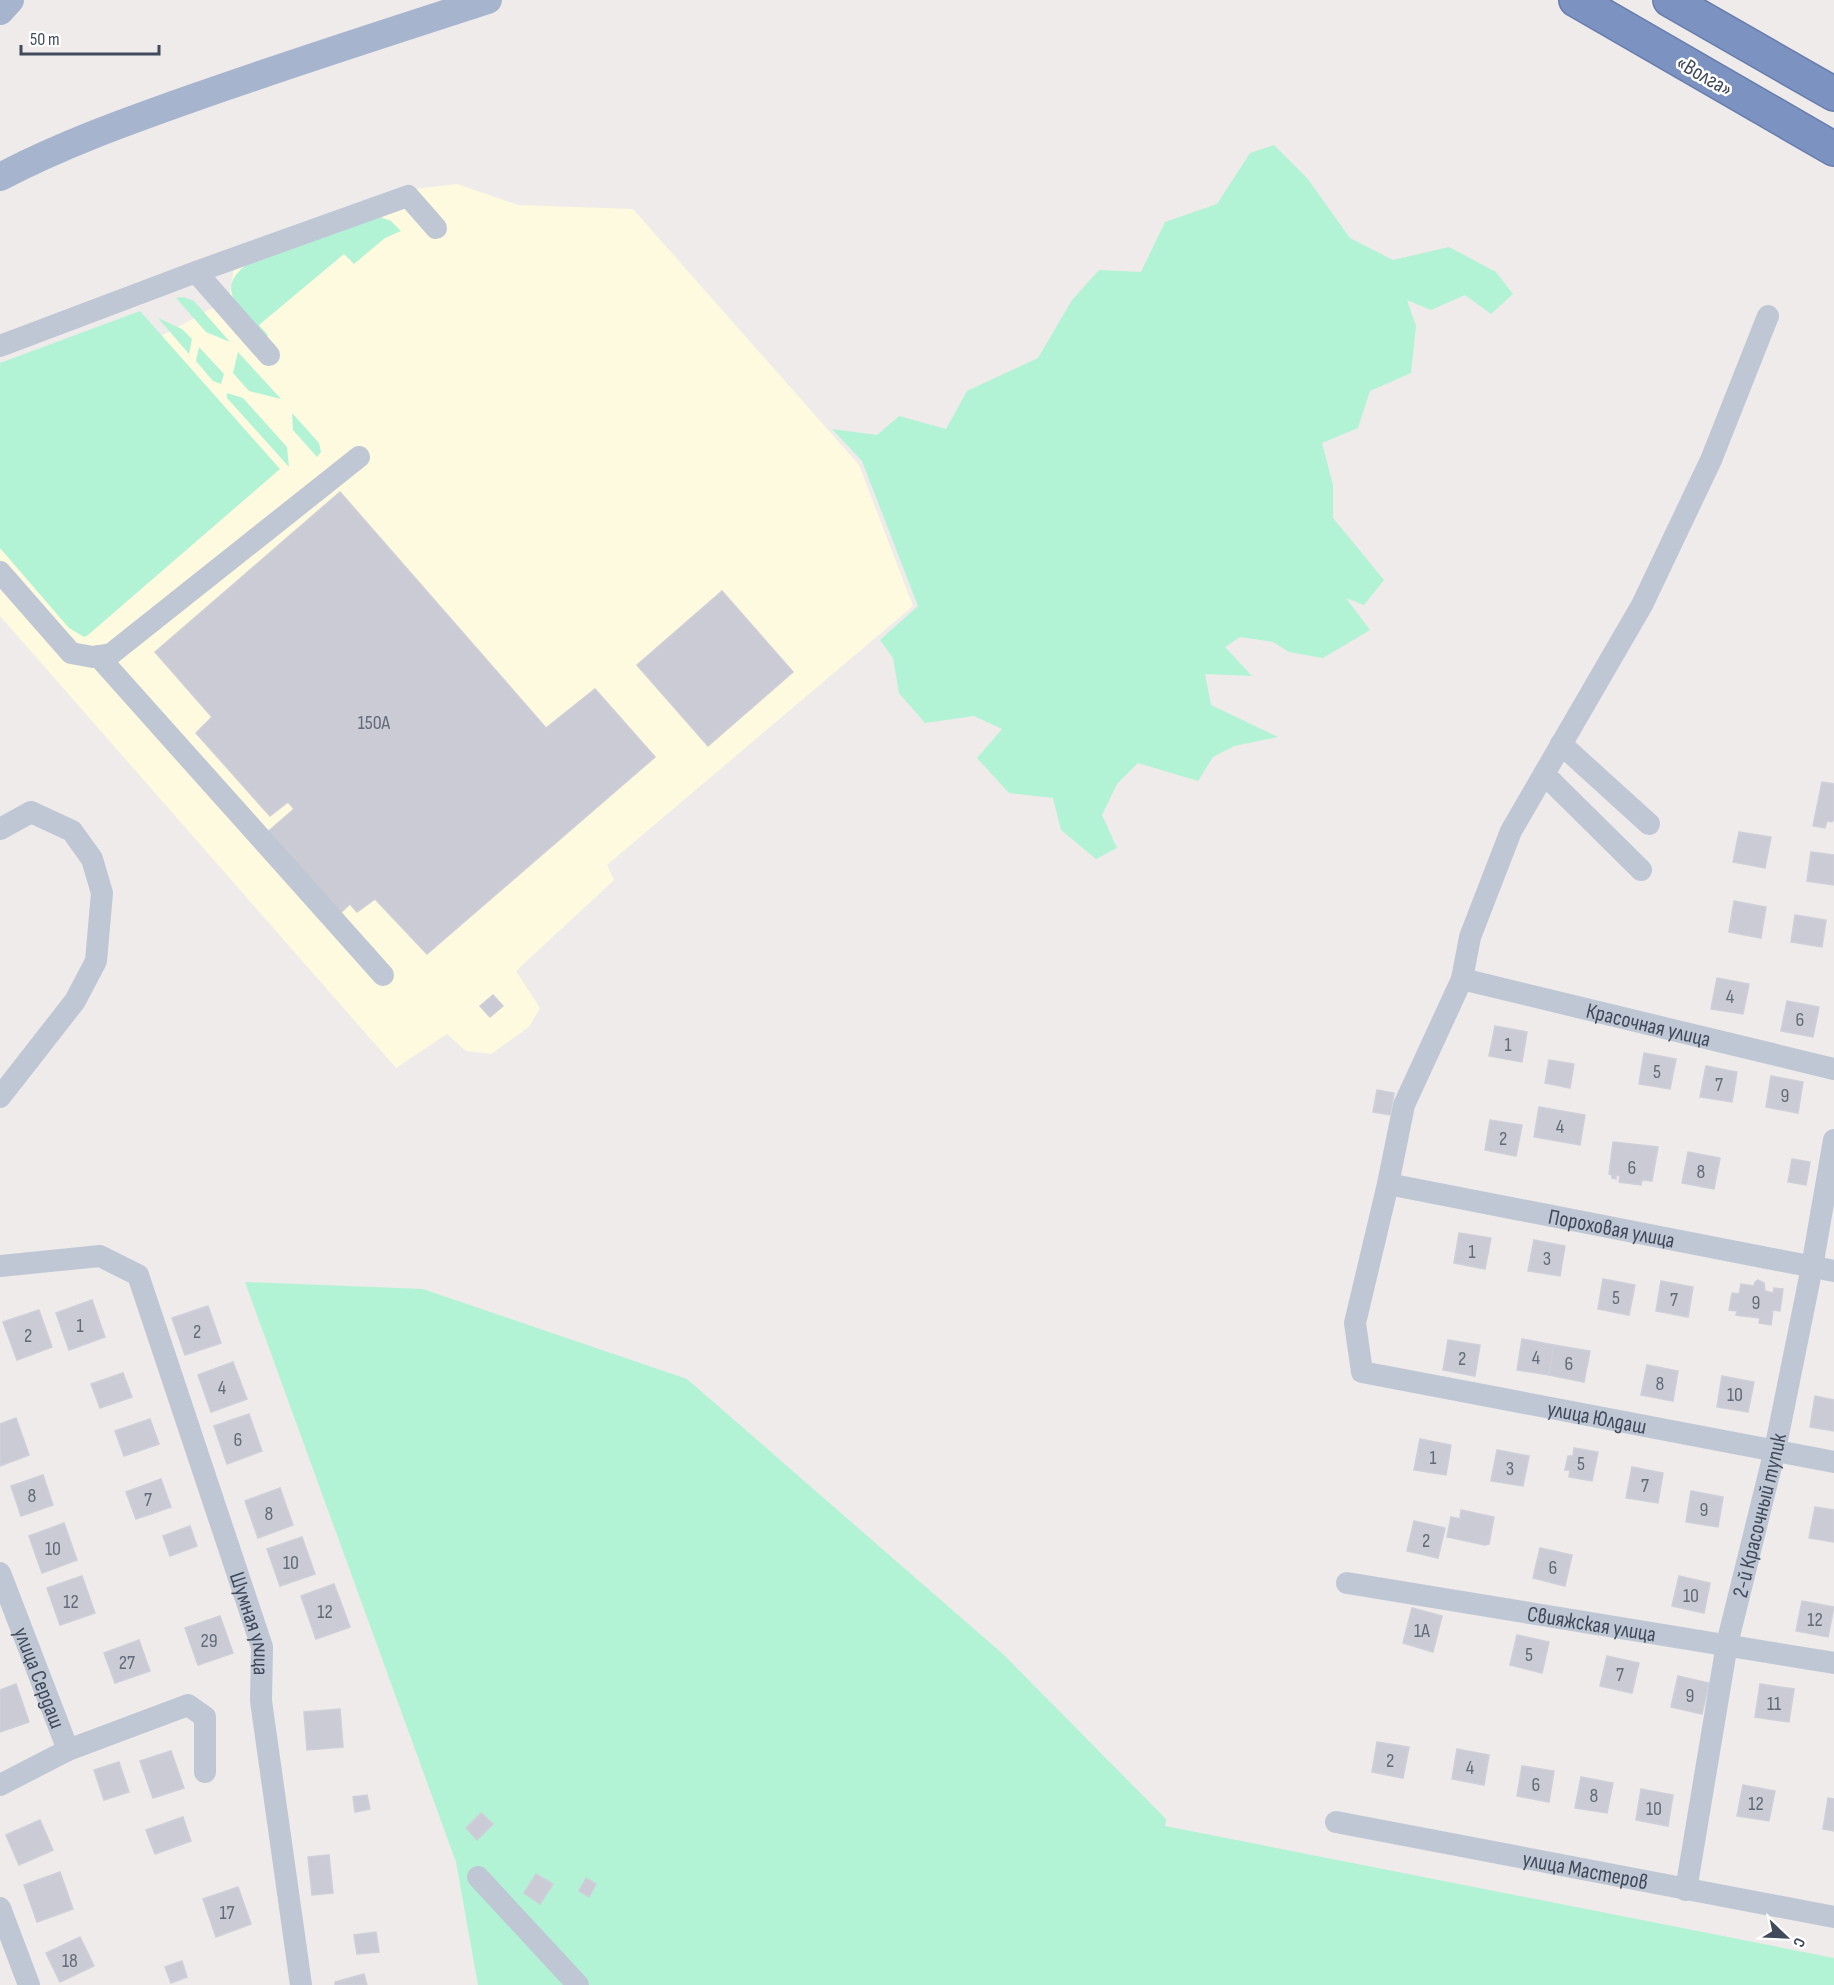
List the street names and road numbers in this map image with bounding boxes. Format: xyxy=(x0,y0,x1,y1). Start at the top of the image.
street label: «Волга» xyxy=(1671,49,1737,103)
street label: Красочная улица xyxy=(1583,998,1713,1054)
street label: Пороховая улица xyxy=(1546,1204,1677,1255)
street label: улица Юлдаш xyxy=(1545,1396,1649,1441)
street label: 2-й Красочный тупик xyxy=(1727,1431,1793,1600)
street label: Шумная улица xyxy=(223,1569,274,1676)
street label: Свияжская улица xyxy=(1525,1601,1658,1649)
street label: улица Сердаш xyxy=(7,1624,70,1733)
street label: улица Мастеров xyxy=(1520,1846,1650,1896)

